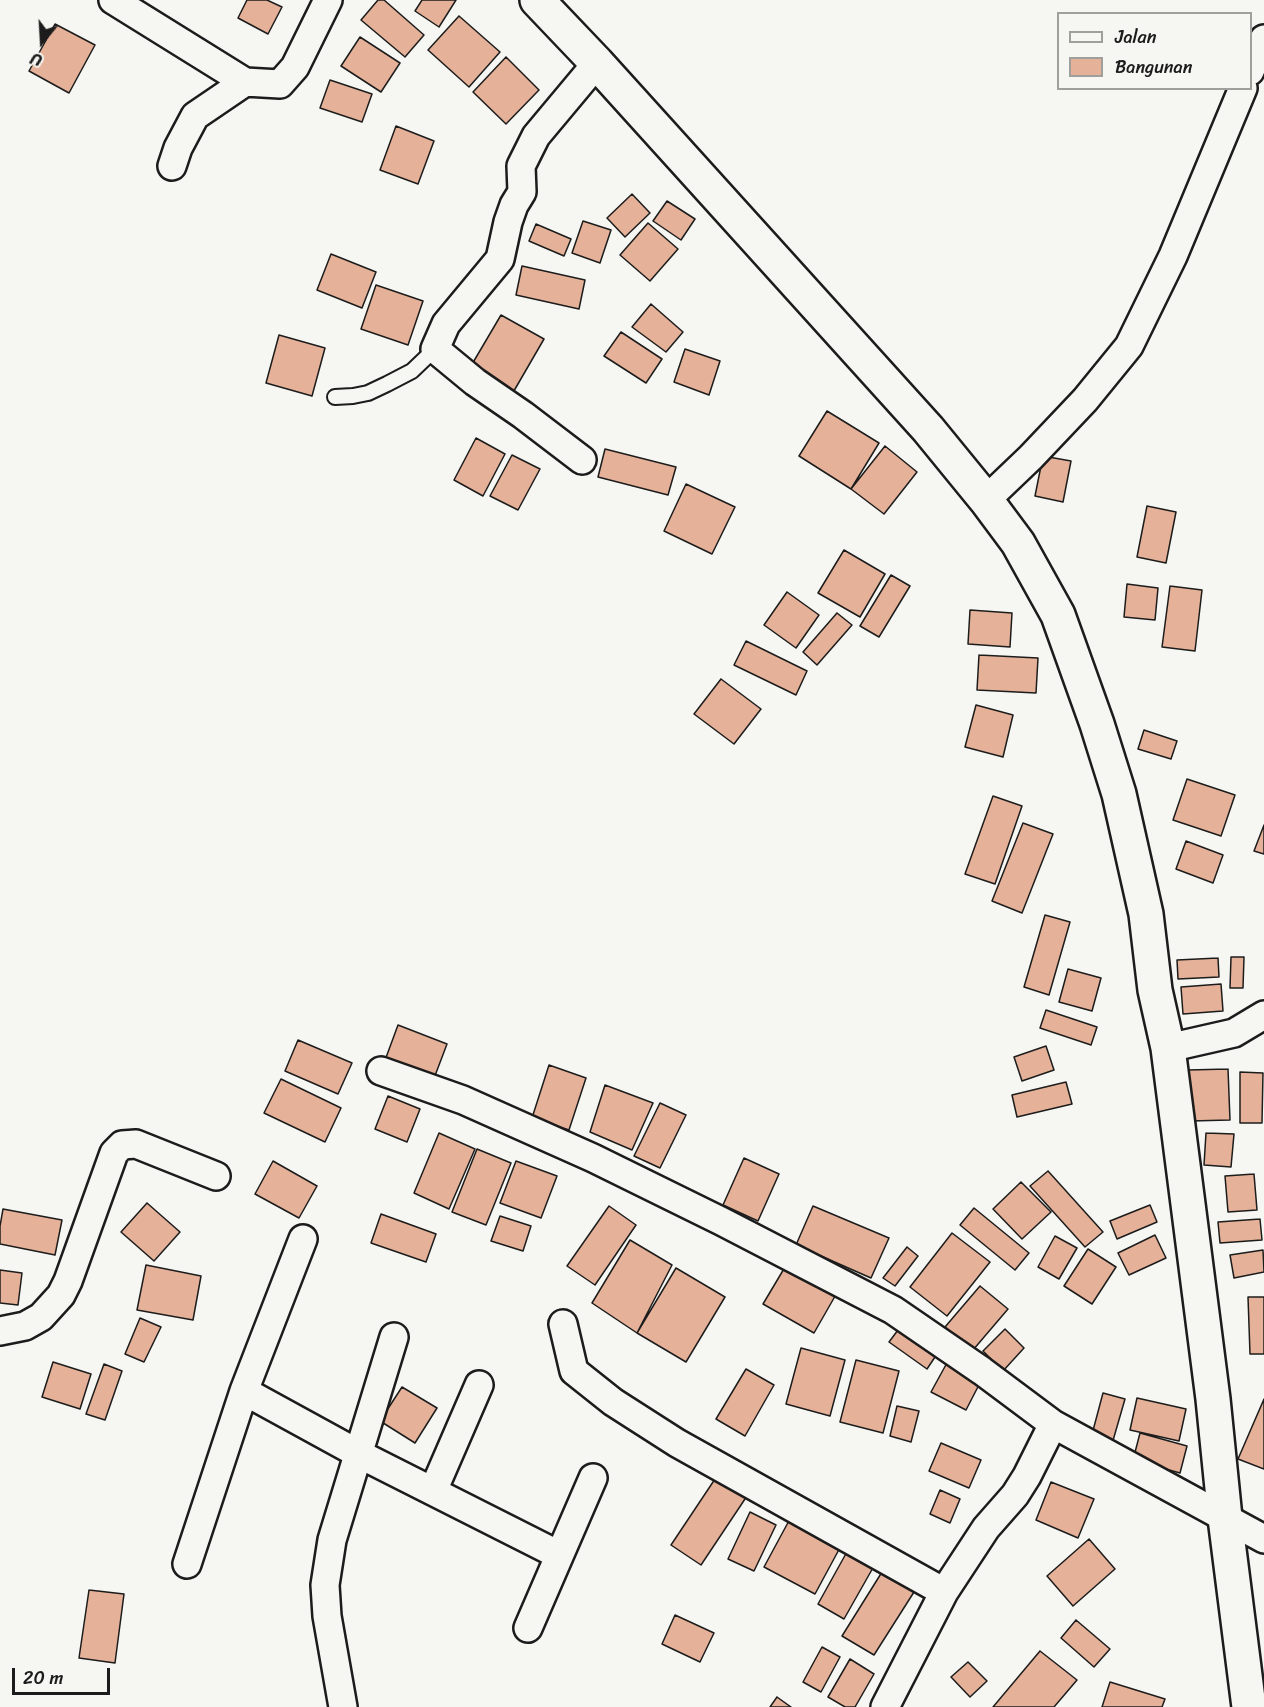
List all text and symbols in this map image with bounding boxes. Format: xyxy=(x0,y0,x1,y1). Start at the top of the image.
north arrow xyxy=(12,12,72,72)
legend xyxy=(1057,12,1252,90)
text: Jalan xyxy=(1115,21,1156,53)
text: U xyxy=(27,44,46,75)
text: Bangunan xyxy=(1115,51,1192,83)
scale bar xyxy=(15,1656,112,1694)
text: 20 m xyxy=(23,1662,63,1694)

